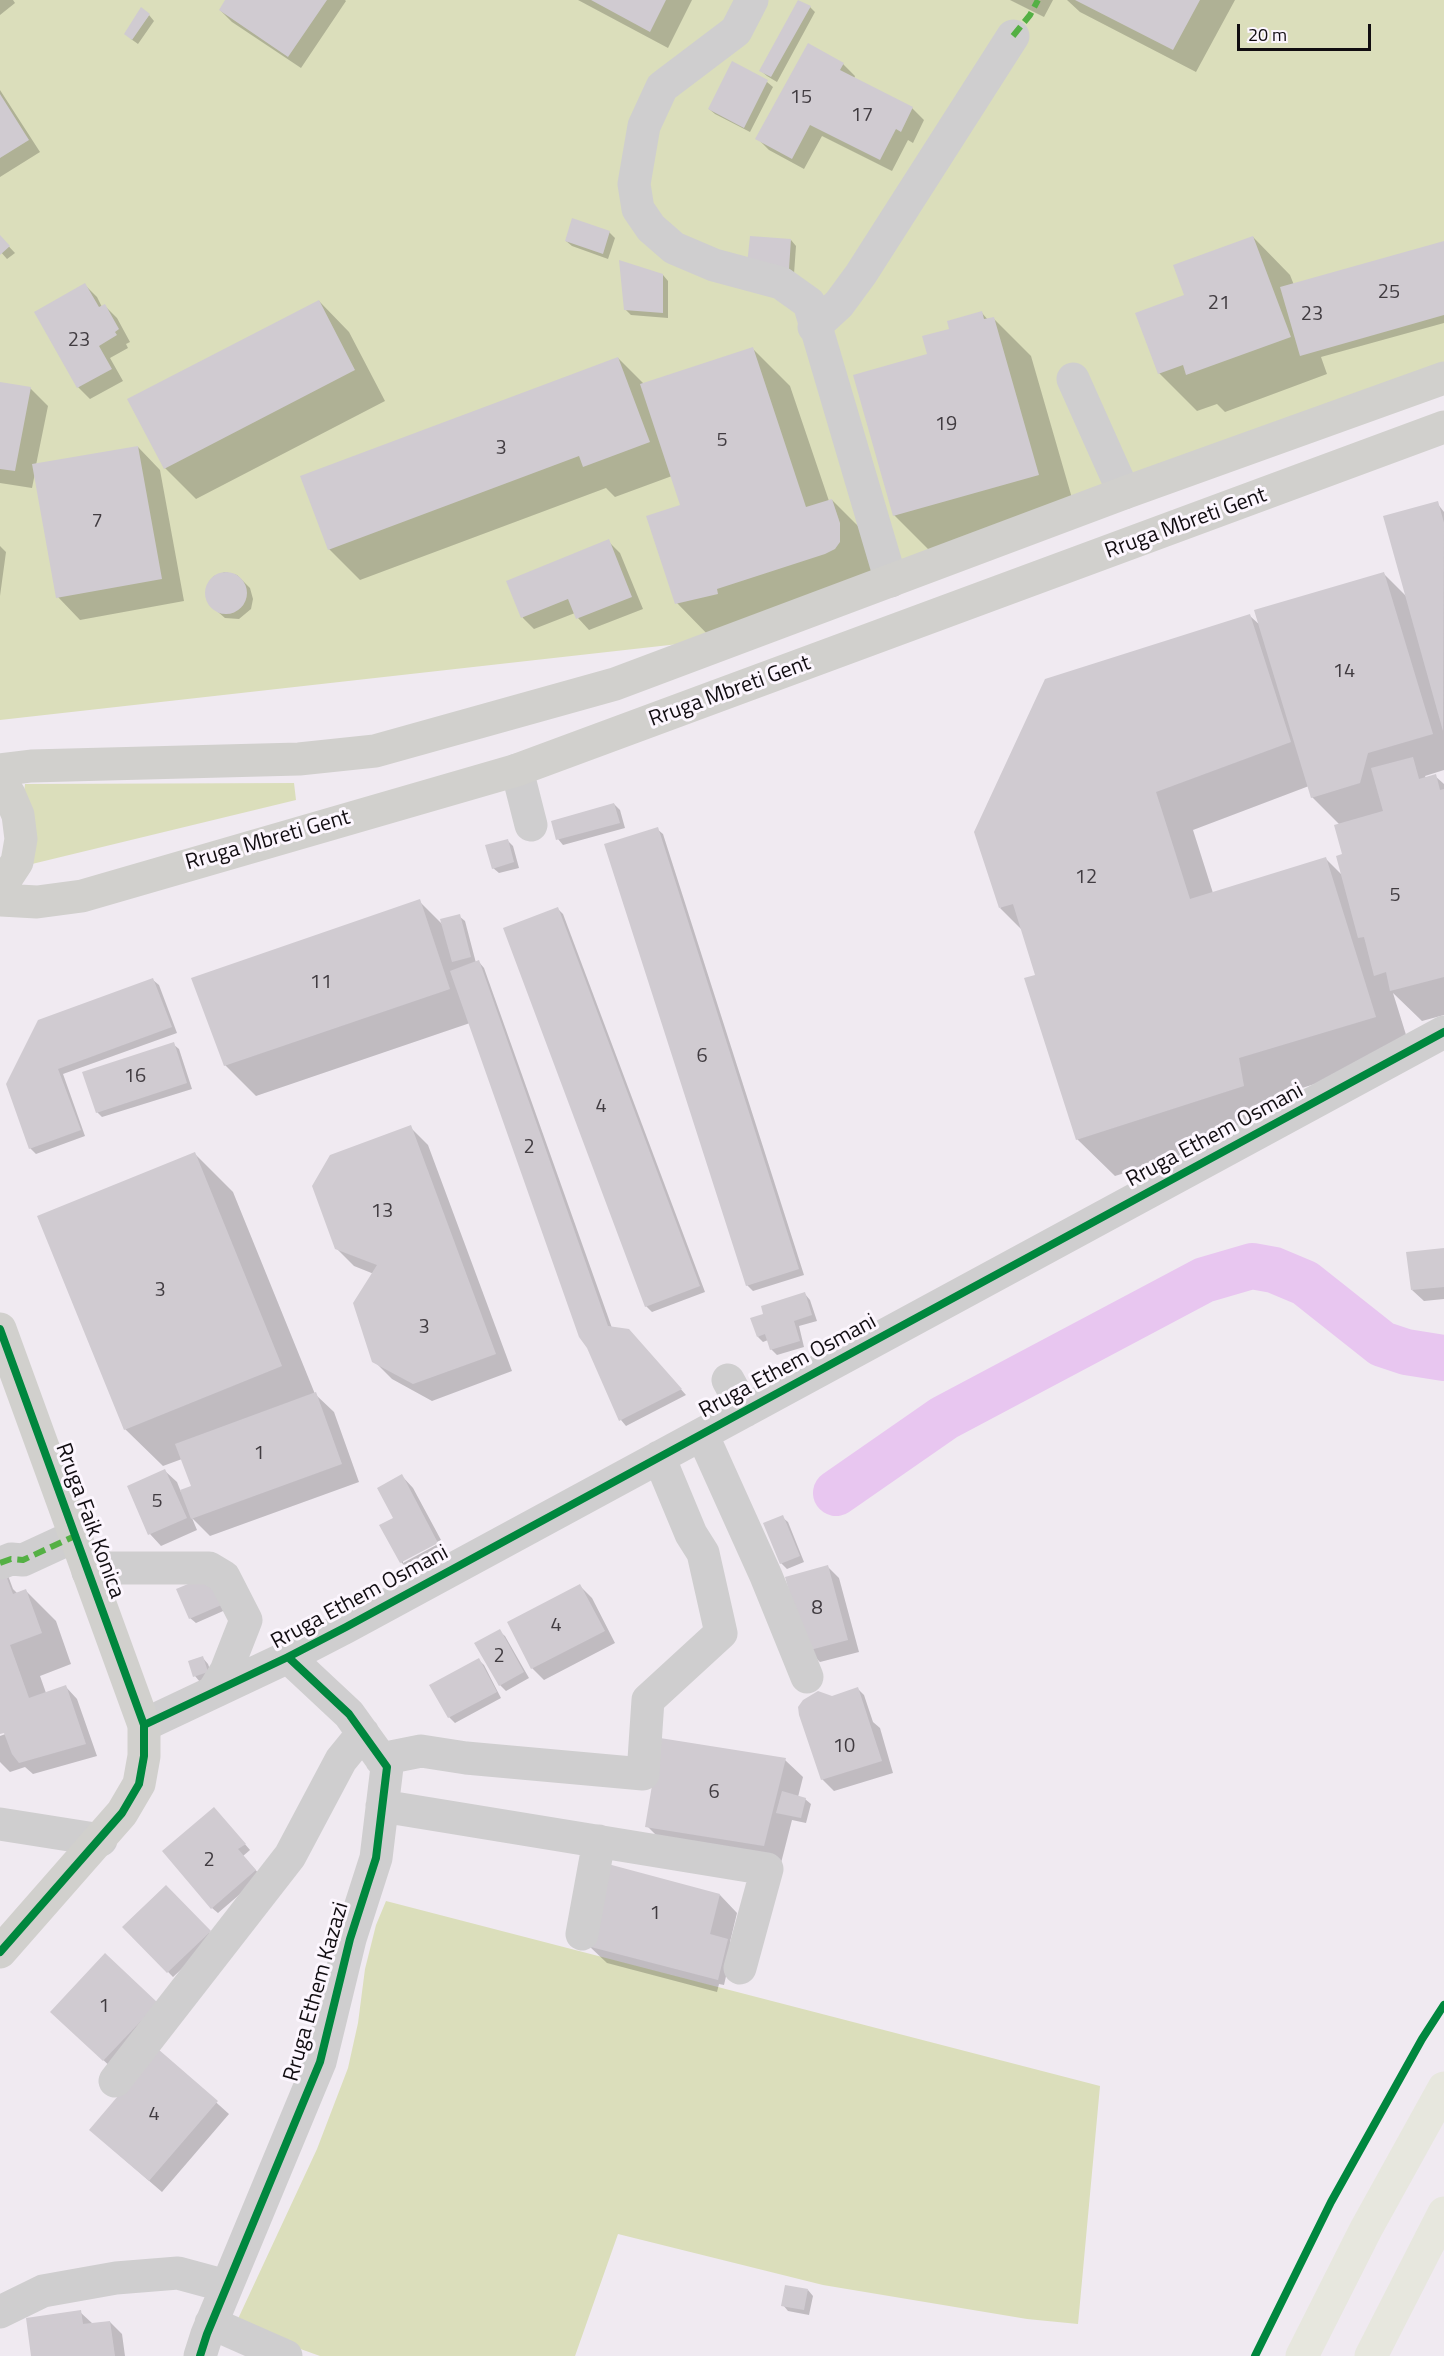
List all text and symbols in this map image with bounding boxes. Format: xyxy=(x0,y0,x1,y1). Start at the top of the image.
scale bar xyxy=(1240,12,1374,50)
text: 20 m xyxy=(1248,21,1287,48)
house number: 15 xyxy=(790,86,812,110)
house number: 17 xyxy=(851,104,873,128)
house number: 25 xyxy=(1378,281,1400,305)
house number: 21 xyxy=(1208,292,1230,316)
house number: 23 xyxy=(1301,303,1323,327)
house number: 23 xyxy=(68,329,90,353)
house number: 19 xyxy=(935,413,957,437)
house number: 5 xyxy=(716,429,728,453)
house number: 3 xyxy=(495,437,507,461)
street label: Rruga Mbreti Gent xyxy=(1102,483,1270,565)
house number: 7 xyxy=(91,510,103,534)
street label: Rruga Mbreti Gent xyxy=(646,651,814,733)
house number: 14 xyxy=(1333,660,1355,684)
street label: Rruga Mbreti Gent xyxy=(183,805,353,877)
house number: 12 xyxy=(1075,866,1097,890)
house number: 5 xyxy=(1389,884,1401,908)
house number: 11 xyxy=(310,971,332,995)
house number: 6 xyxy=(696,1045,708,1069)
house number: 16 xyxy=(124,1065,146,1089)
street label: Rruga Ethem Osmani xyxy=(1122,1078,1308,1194)
house number: 4 xyxy=(595,1095,607,1119)
house number: 2 xyxy=(523,1136,535,1160)
house number: 13 xyxy=(371,1200,393,1224)
house number: 3 xyxy=(154,1279,166,1303)
street label: Rruga Ethem Osmani xyxy=(695,1309,881,1425)
house number: 3 xyxy=(418,1316,430,1340)
street label: Rruga Faik Konica xyxy=(49,1440,129,1602)
house number: 1 xyxy=(253,1442,265,1466)
house number: 5 xyxy=(151,1490,163,1514)
street label: Rruga Ethem Osmani xyxy=(267,1540,453,1656)
house number: 8 xyxy=(811,1597,823,1621)
house number: 4 xyxy=(550,1614,562,1638)
house number: 2 xyxy=(493,1645,505,1669)
house number: 10 xyxy=(833,1735,855,1759)
house number: 6 xyxy=(708,1781,720,1805)
house number: 2 xyxy=(203,1849,215,1873)
street label: Rruga Ethem Kazazi xyxy=(279,1899,355,2085)
house number: 1 xyxy=(649,1902,661,1926)
house number: 1 xyxy=(98,1995,110,2019)
house number: 4 xyxy=(148,2103,160,2127)

